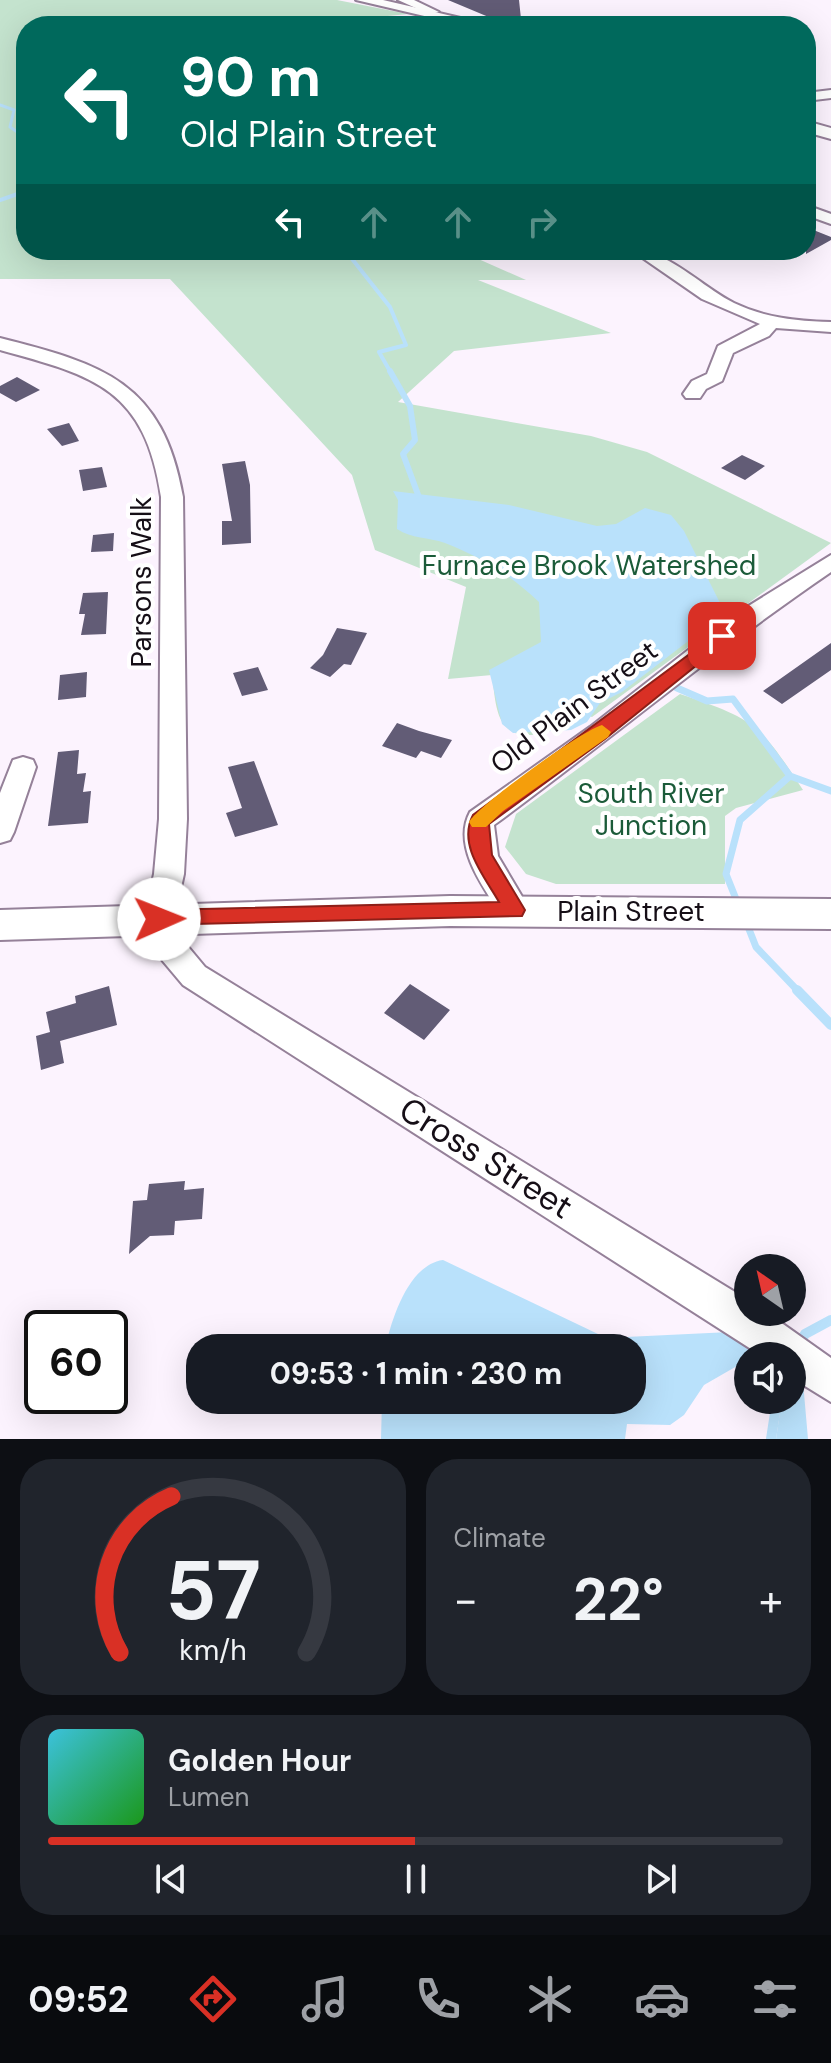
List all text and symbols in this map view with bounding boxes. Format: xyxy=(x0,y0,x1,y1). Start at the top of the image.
text: 90 m xyxy=(180,40,321,113)
icon: left xyxy=(48,48,152,152)
text: Old Plain Street xyxy=(180,111,437,158)
icon: left xyxy=(268,200,312,244)
icon: ahead xyxy=(352,200,396,244)
icon: ahead xyxy=(436,200,480,244)
icon: right xyxy=(520,200,564,244)
street label: Parsons Walk xyxy=(123,497,160,667)
park label: Furnace Brook Watershed xyxy=(422,547,756,584)
pin xyxy=(688,602,756,670)
icon: arrive xyxy=(700,614,744,658)
street label: Old Plain Street xyxy=(483,632,665,782)
park label: South River Junction xyxy=(577,775,725,844)
position arrow xyxy=(117,877,201,961)
street label: Plain Street xyxy=(557,893,705,930)
street label: Cross Street xyxy=(391,1087,581,1229)
north arrow xyxy=(734,1254,806,1326)
map controls xyxy=(734,1254,806,1414)
speed limit sign: 60 xyxy=(24,1310,128,1414)
button: sound xyxy=(734,1342,806,1414)
text: 09:53 · 1 min · 230 m xyxy=(270,1354,562,1393)
text: Climate xyxy=(454,1521,546,1555)
text: 57 xyxy=(165,1536,261,1645)
text: 22° xyxy=(573,1560,664,1639)
text: − xyxy=(454,1571,478,1629)
text: + xyxy=(759,1571,783,1629)
text: km/h xyxy=(179,1632,247,1669)
text: Golden Hour xyxy=(168,1741,351,1780)
text: Lumen xyxy=(168,1780,249,1814)
icon: previous xyxy=(149,1857,193,1901)
icon: pause xyxy=(394,1857,438,1901)
icon: next xyxy=(639,1857,683,1901)
icon: directions xyxy=(185,1971,241,2027)
icon: music xyxy=(297,1971,353,2027)
icon: phone xyxy=(410,1971,466,2027)
icon: climate xyxy=(522,1971,578,2027)
icon: car xyxy=(634,1971,690,2027)
icon: filters xyxy=(747,1971,803,2027)
text: 09:52 xyxy=(28,1976,128,2023)

